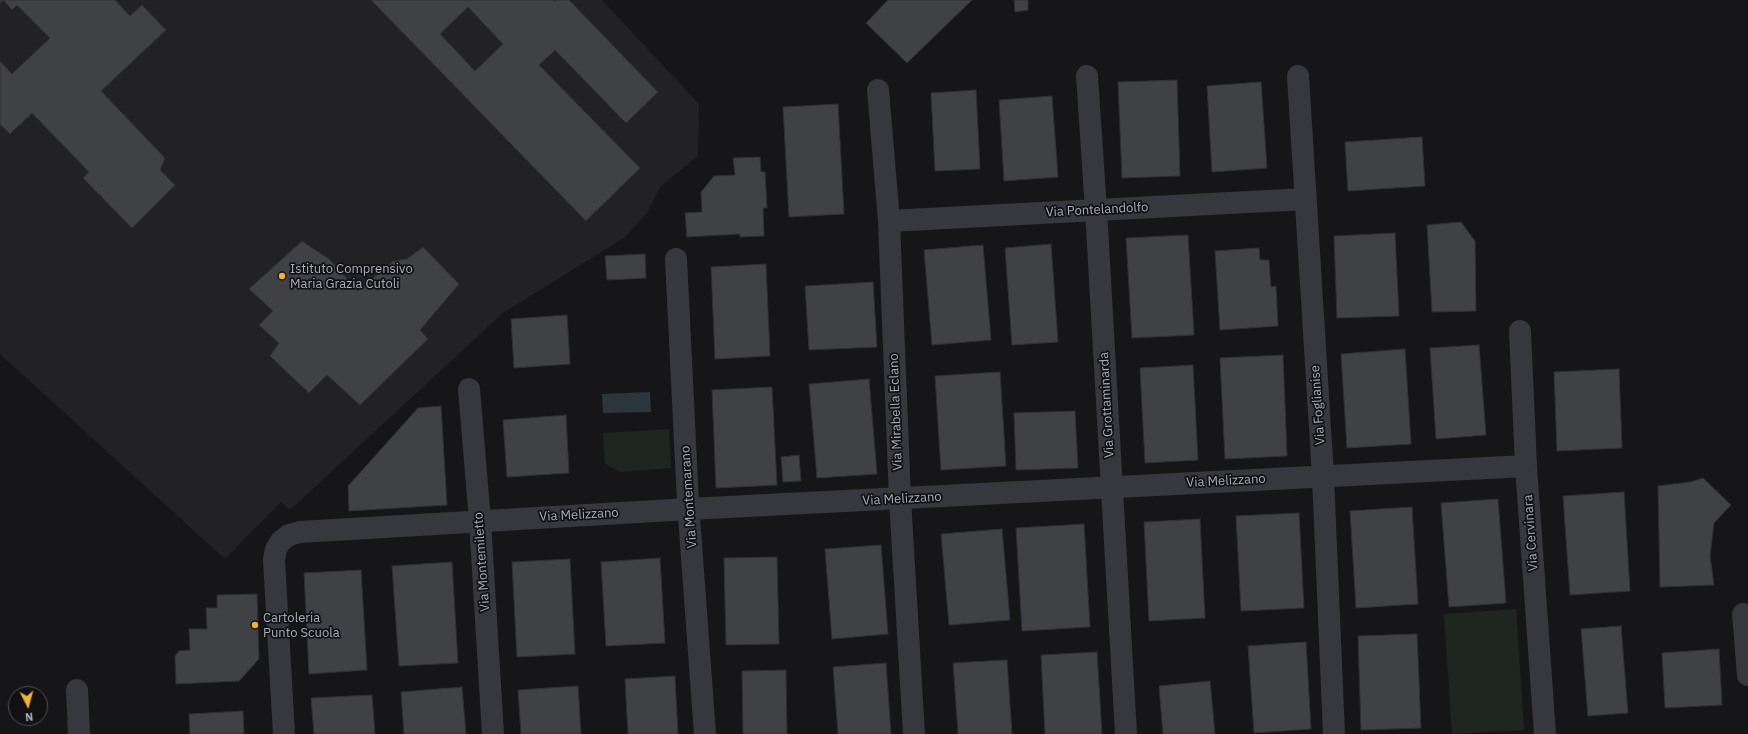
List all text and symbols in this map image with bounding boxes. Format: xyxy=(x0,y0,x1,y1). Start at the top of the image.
street label: Via Pontelandolfo xyxy=(1045,200,1149,220)
place label: Istituto Comprensivo Maria Grazia Cutoli xyxy=(290,261,413,292)
marker: Istituto Comprensivo Maria Grazia Cutoli xyxy=(277,271,287,281)
street label: Via Grottaminarda xyxy=(1096,352,1118,458)
street label: Via Mirabella Eclano xyxy=(886,353,906,471)
street label: Via Foglianise xyxy=(1307,365,1329,445)
street label: Via Montemarano xyxy=(678,445,700,549)
street label: Via Melizzano xyxy=(1186,471,1266,491)
street label: Via Melizzano xyxy=(862,489,942,509)
street label: Via Cervinara xyxy=(1521,494,1541,572)
street label: Via Melizzano xyxy=(539,505,619,525)
street label: Via Montemiletto xyxy=(471,512,493,612)
place label: Cartoleria Punto Scuola xyxy=(263,610,340,641)
marker: Cartoleria Punto Scuola xyxy=(250,620,260,630)
north arrow xyxy=(8,686,48,726)
text: N xyxy=(24,710,34,724)

